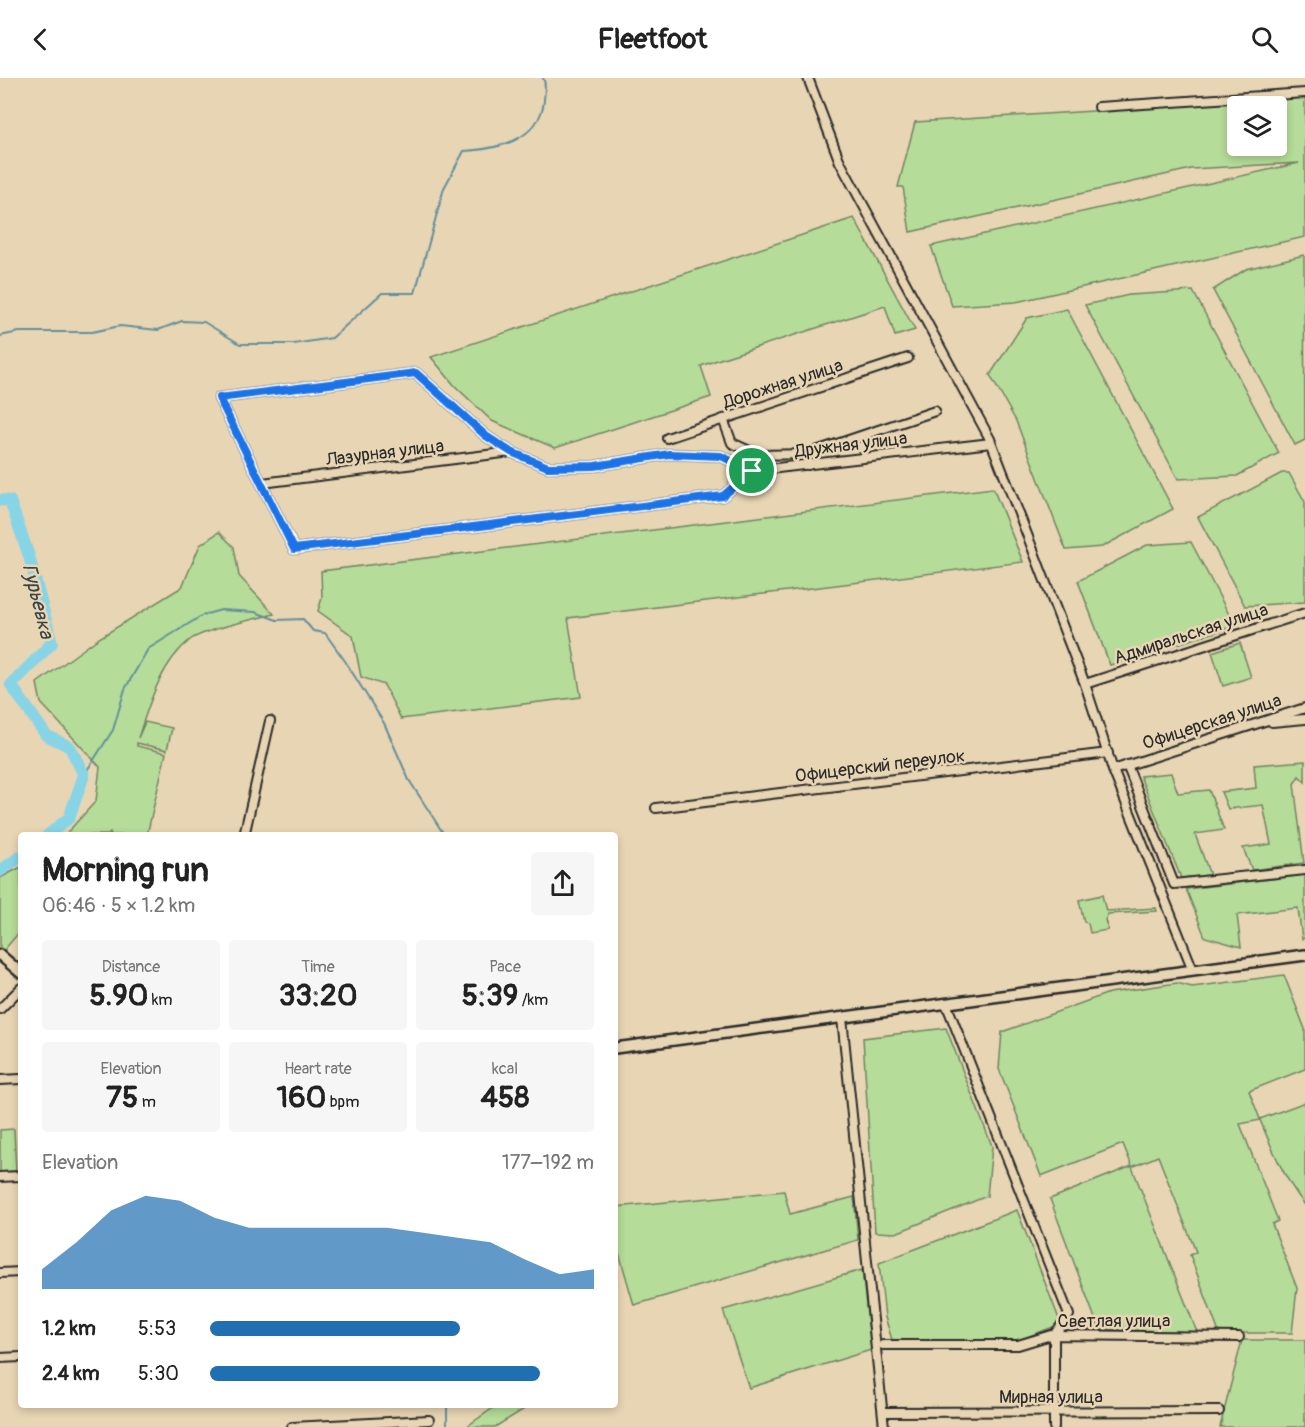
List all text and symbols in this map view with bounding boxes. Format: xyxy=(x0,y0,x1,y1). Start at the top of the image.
icon: back xyxy=(24,23,57,56)
text: Fleetfoot xyxy=(598,23,707,56)
icon: search xyxy=(1248,23,1281,56)
map controls xyxy=(1227,96,1287,156)
button: layers xyxy=(1227,96,1287,156)
street label: Дорожная улица xyxy=(719,354,846,415)
street label: Дружная улица xyxy=(793,427,909,463)
street label: Лазурная улица xyxy=(324,434,445,472)
pin xyxy=(726,445,777,496)
icon: arrive xyxy=(735,454,768,487)
water label: Гурьевка xyxy=(17,561,60,643)
street label: Адмиральская улица xyxy=(1111,598,1271,670)
street label: Офицерская улица xyxy=(1140,689,1284,755)
street label: Офицерский переулок xyxy=(794,744,966,788)
text: Morning run xyxy=(42,850,209,891)
button: share xyxy=(531,852,594,915)
text: 06:46 · 5 × 1.2 km xyxy=(42,893,195,918)
text: Distance xyxy=(102,957,160,977)
text: Time xyxy=(301,957,335,977)
text: Pace xyxy=(489,957,521,977)
text: 5.90 xyxy=(89,977,148,1014)
text: 33:20 xyxy=(279,977,357,1014)
text: 5:39 xyxy=(462,977,518,1014)
text: km xyxy=(148,990,173,1010)
text: /km xyxy=(518,990,548,1010)
text: Elevation xyxy=(101,1059,161,1079)
text: Heart rate xyxy=(284,1059,352,1079)
text: kcal xyxy=(492,1059,518,1079)
text: 75 xyxy=(106,1079,138,1116)
text: 160 xyxy=(277,1079,326,1116)
text: 458 xyxy=(481,1079,529,1116)
text: m xyxy=(138,1092,156,1112)
text: bpm xyxy=(326,1092,359,1112)
text: Elevation xyxy=(42,1150,118,1175)
text: 177–192 m xyxy=(502,1150,594,1175)
street label: Светлая улица xyxy=(1058,1310,1170,1333)
text: 1.2 km xyxy=(42,1316,96,1341)
text: 5:53 xyxy=(138,1316,176,1341)
text: 2.4 km xyxy=(42,1361,100,1386)
text: 5:30 xyxy=(138,1361,179,1386)
street label: Мирная улица xyxy=(999,1386,1103,1409)

